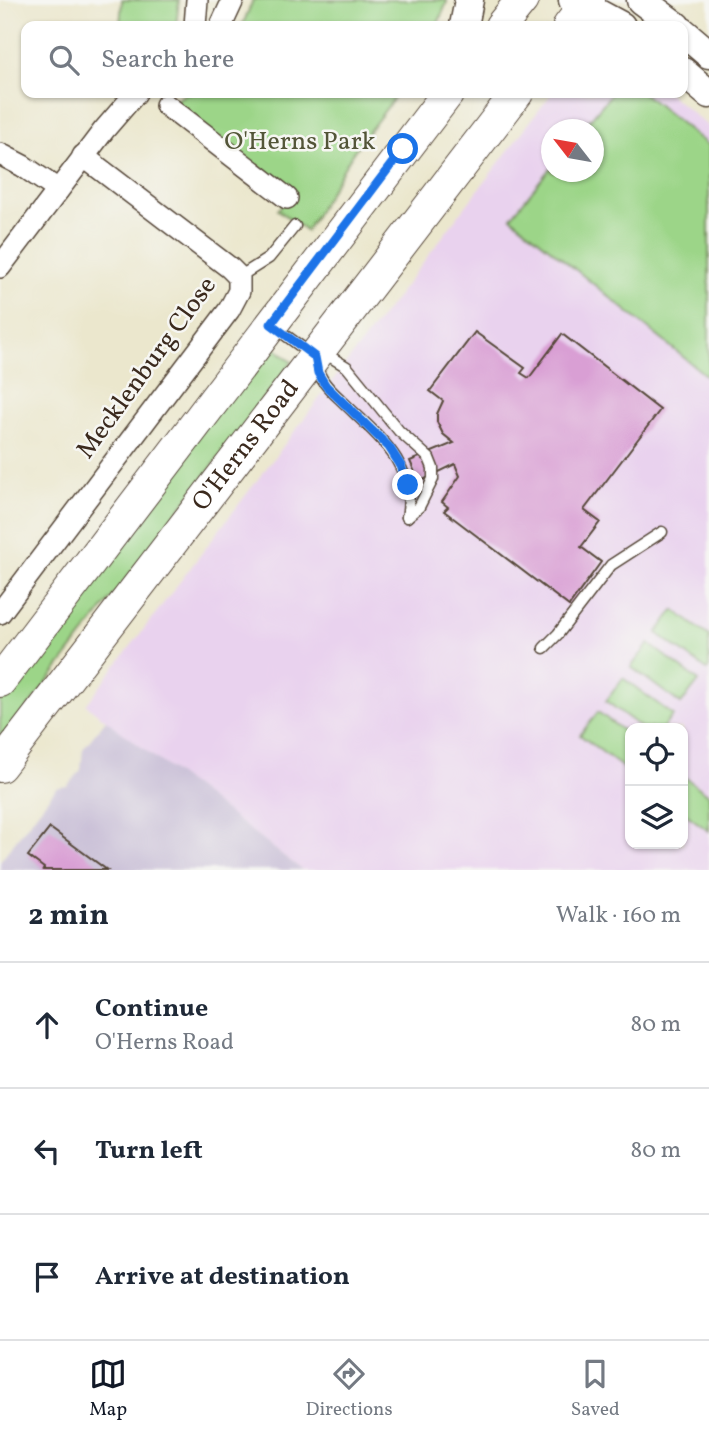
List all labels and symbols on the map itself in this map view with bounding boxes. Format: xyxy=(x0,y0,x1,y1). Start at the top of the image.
north arrow xyxy=(541,119,604,182)
park label: O'Herns Park xyxy=(224,124,376,160)
route start xyxy=(387,133,418,164)
street label: Mecklenburg Close xyxy=(69,270,225,466)
street label: O'Herns Road xyxy=(184,372,308,519)
route end xyxy=(392,469,423,500)

